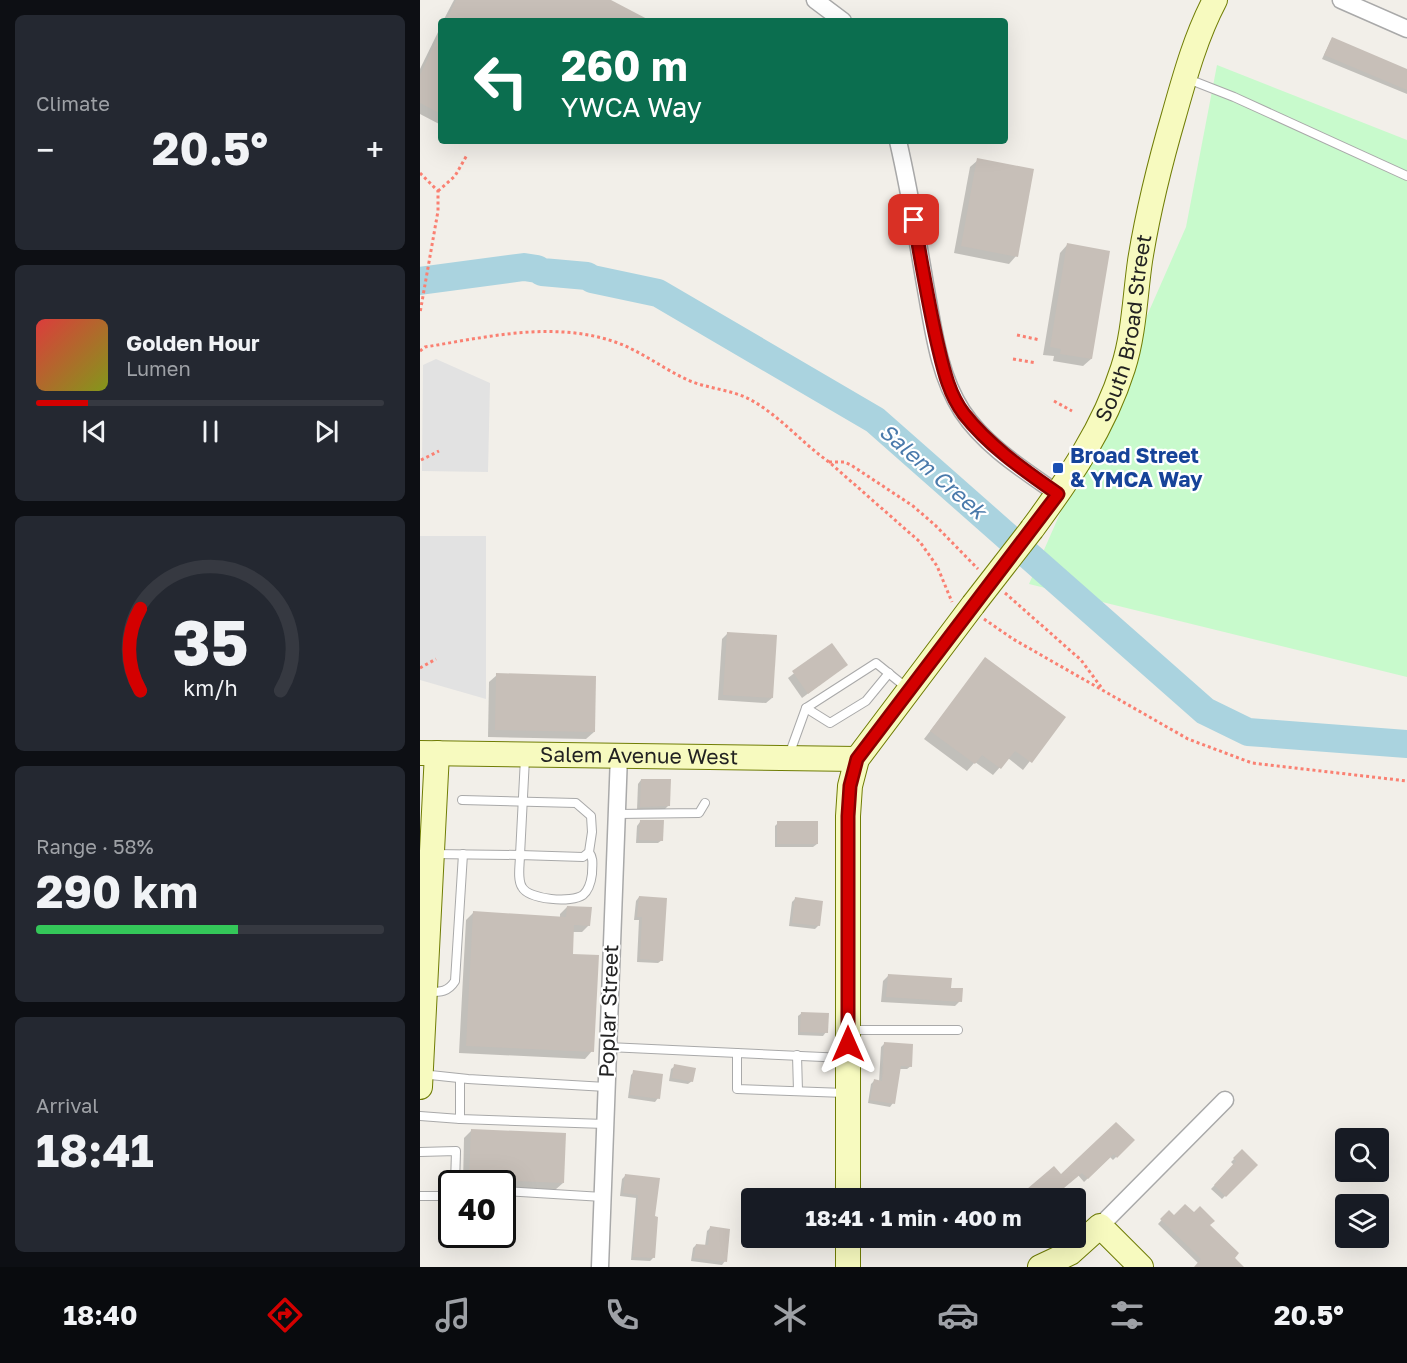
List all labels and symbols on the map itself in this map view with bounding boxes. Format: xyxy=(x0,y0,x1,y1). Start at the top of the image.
pin xyxy=(888,194,939,245)
street label: South Broad Street xyxy=(1089,232,1156,426)
water label: Salem Creek xyxy=(875,417,994,526)
place label: Broad Street & YMCA Way xyxy=(1070,442,1203,492)
marker: Broad Street & YMCA Way xyxy=(1051,461,1065,475)
street label: Salem Avenue West xyxy=(540,741,738,769)
street label: Poplar Street xyxy=(593,944,623,1078)
position arrow xyxy=(816,1012,880,1076)
speed limit sign: 40 xyxy=(438,1170,516,1248)

